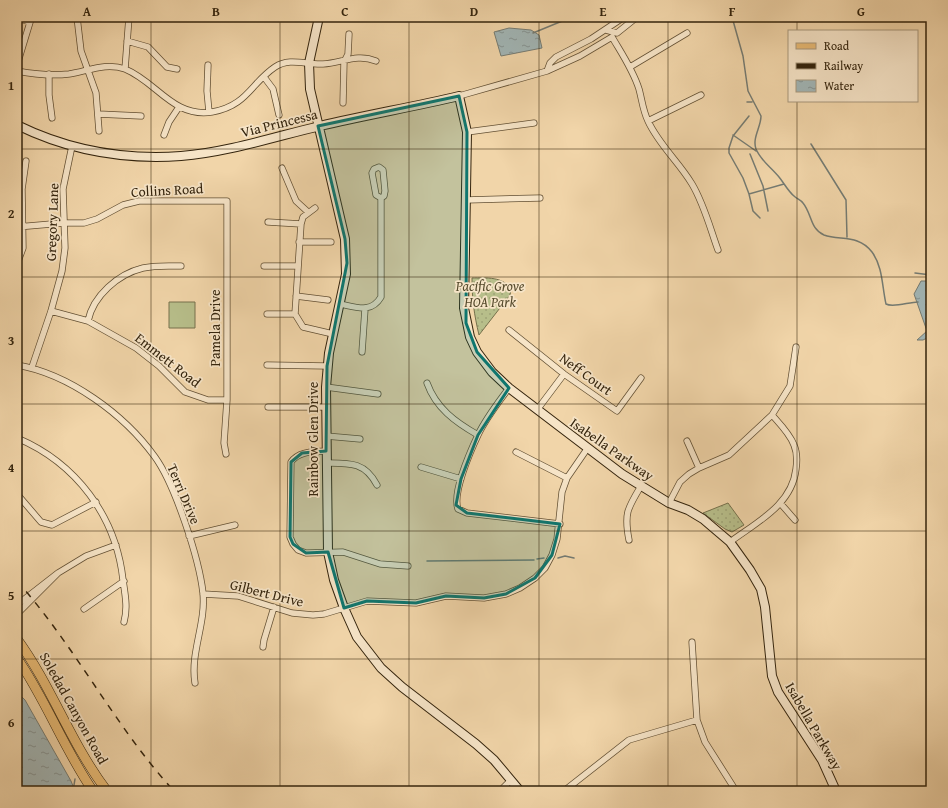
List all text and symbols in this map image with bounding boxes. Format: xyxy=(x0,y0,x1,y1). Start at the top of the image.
text: A xyxy=(83,2,92,21)
text: B xyxy=(212,2,220,21)
text: C xyxy=(341,2,349,21)
text: D xyxy=(470,2,478,21)
text: E xyxy=(600,2,607,21)
text: F xyxy=(729,2,736,21)
text: G xyxy=(857,2,865,21)
legend xyxy=(788,30,918,102)
text: Road xyxy=(824,37,850,54)
text: Railway xyxy=(824,57,863,74)
text: 1 xyxy=(8,76,14,95)
text: Water xyxy=(824,77,854,94)
street label: Via Princessa xyxy=(239,104,320,142)
street label: Collins Road xyxy=(130,178,204,202)
street label: Gregory Lane xyxy=(41,182,63,261)
text: 2 xyxy=(8,204,15,223)
park label: Pacific Grove HOA Park xyxy=(455,276,525,312)
street label: Pamela Drive xyxy=(205,289,225,367)
street label: Emmett Road xyxy=(131,328,206,392)
text: 3 xyxy=(8,331,14,350)
street label: Neff Court xyxy=(556,348,617,400)
street label: Rainbow Glen Drive xyxy=(303,381,323,496)
street label: Isabella Parkway xyxy=(566,413,658,485)
text: 4 xyxy=(8,458,15,477)
street label: Terri Drive xyxy=(162,461,206,528)
street label: Gilbert Drive xyxy=(228,574,306,612)
text: 5 xyxy=(8,586,15,605)
street label: Soledad Canyon Road xyxy=(35,648,113,768)
street label: Isabella Parkway xyxy=(781,678,847,774)
text: 6 xyxy=(8,713,15,732)

